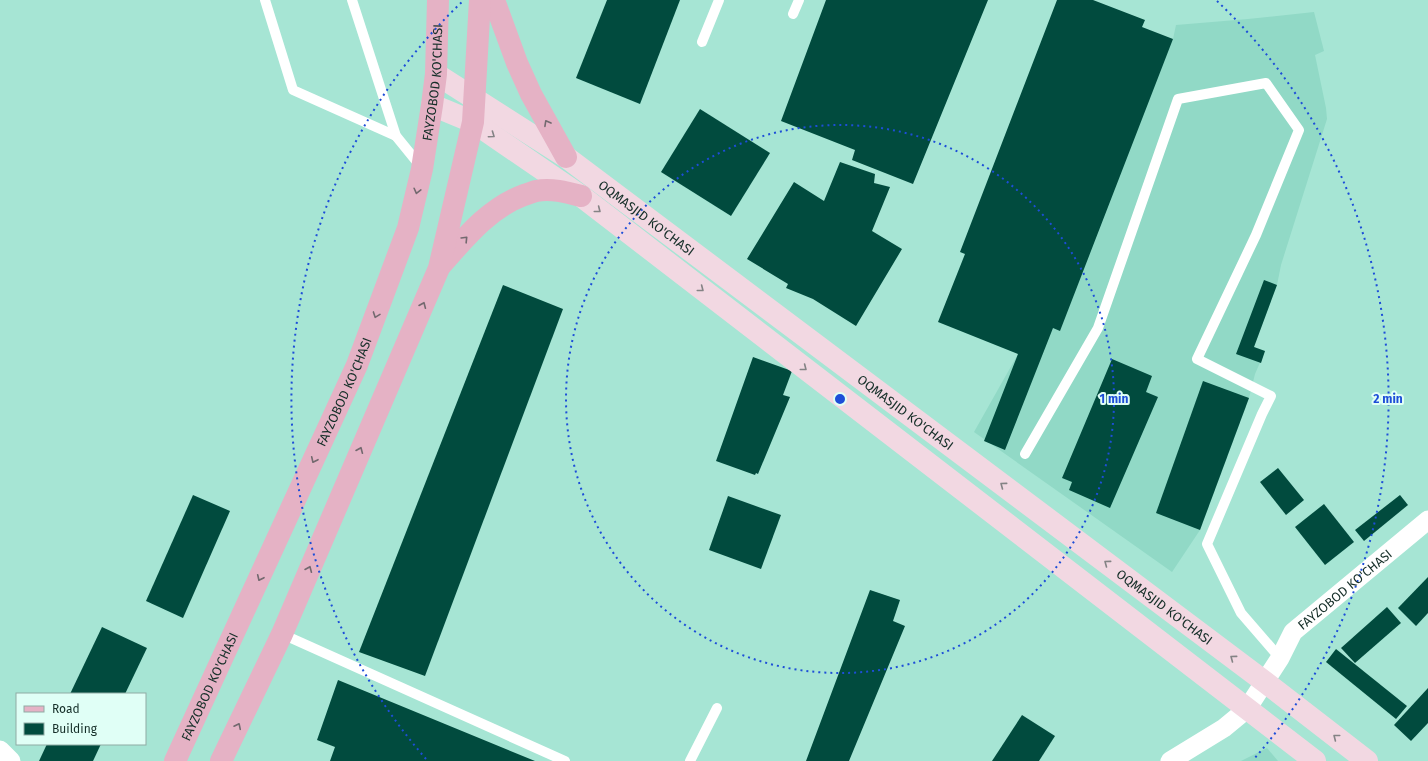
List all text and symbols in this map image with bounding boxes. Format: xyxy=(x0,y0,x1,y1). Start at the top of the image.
street label: FAYZOBOD KO'CHASI xyxy=(419,24,445,142)
one-way arrow xyxy=(545,120,552,127)
one-way arrow xyxy=(487,130,494,137)
street label: OQMASJID KO'CHASI xyxy=(595,177,697,259)
one-way arrow xyxy=(413,188,421,194)
one-way arrow xyxy=(594,205,601,212)
one-way arrow xyxy=(460,236,468,244)
one-way arrow xyxy=(697,284,704,291)
one-way arrow xyxy=(418,301,426,309)
one-way arrow xyxy=(373,311,381,318)
street label: FAYZOBOD KO'CHASI xyxy=(314,335,375,449)
one-way arrow xyxy=(800,364,807,371)
street label: OQMASJID KO'CHASI xyxy=(854,372,956,453)
centre of rings xyxy=(833,392,847,406)
text: 1 min xyxy=(1100,392,1128,406)
text: 2 min xyxy=(1373,392,1403,406)
one-way arrow xyxy=(356,446,364,453)
one-way arrow xyxy=(311,456,319,463)
one-way arrow xyxy=(1000,483,1007,490)
street label: FAYZOBOD KO'CHASI xyxy=(1295,546,1395,633)
one-way arrow xyxy=(1104,561,1111,568)
one-way arrow xyxy=(305,566,313,573)
street label: OQMASJID KO'CHASI xyxy=(1114,566,1215,648)
one-way arrow xyxy=(257,574,265,581)
street label: FAYZOBOD KO'CHASI xyxy=(178,630,241,743)
one-way arrow xyxy=(1230,655,1237,663)
legend xyxy=(16,693,146,745)
text: Road xyxy=(52,702,80,716)
text: Building xyxy=(52,722,98,736)
one-way arrow xyxy=(233,722,241,730)
one-way arrow xyxy=(1334,735,1341,742)

